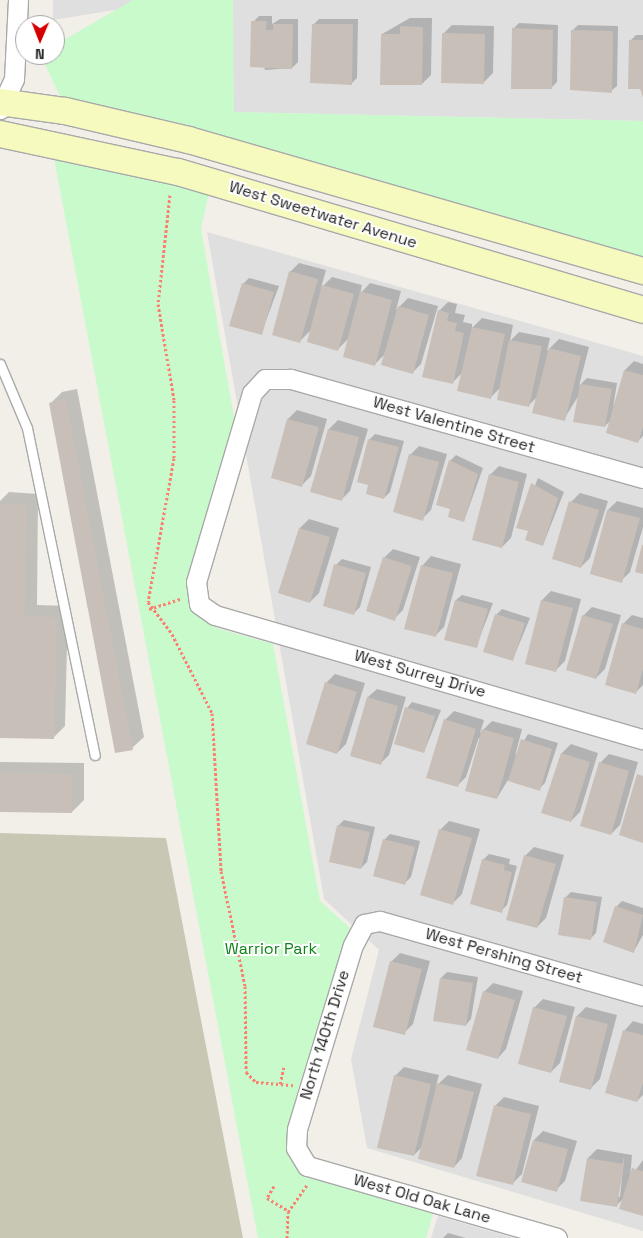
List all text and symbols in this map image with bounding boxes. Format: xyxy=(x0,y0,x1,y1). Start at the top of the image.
north arrow xyxy=(15,15,65,65)
text: N xyxy=(35,45,45,63)
street label: West Sweetwater Avenue xyxy=(226,177,420,253)
street label: West Valentine Street xyxy=(371,393,537,457)
street label: West Surrey Drive xyxy=(352,646,488,702)
street label: West Pershing Street xyxy=(423,924,585,988)
park label: Warrior Park xyxy=(225,939,317,959)
street label: North 140th Drive xyxy=(296,968,354,1102)
street label: West Old Oak Lane xyxy=(351,1170,493,1228)

